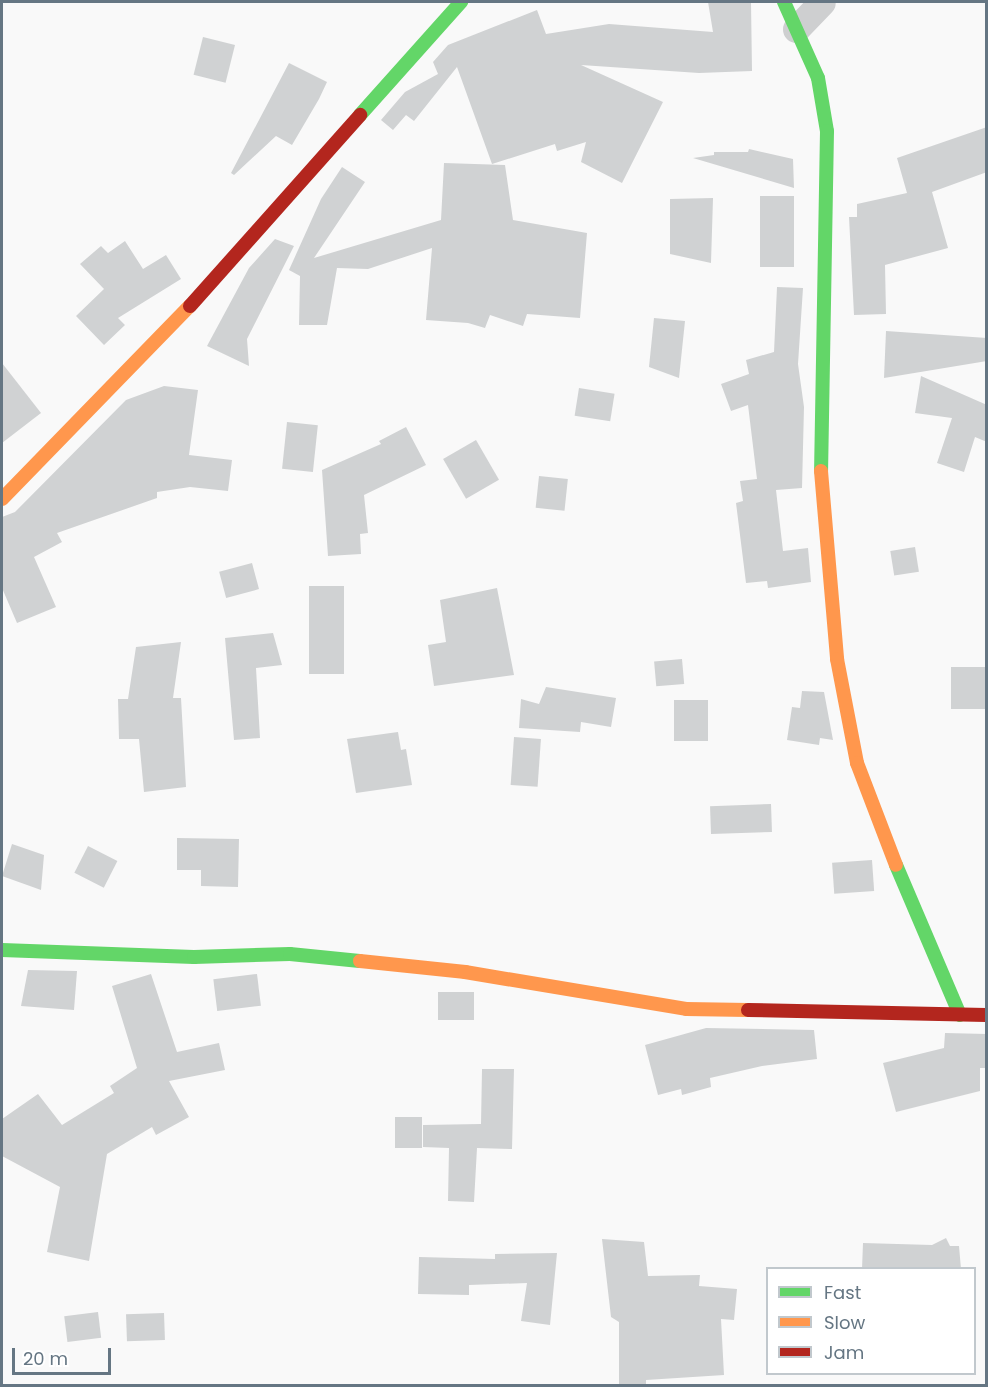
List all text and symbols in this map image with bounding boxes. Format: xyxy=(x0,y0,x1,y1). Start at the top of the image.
legend xyxy=(766,1267,976,1375)
text: Fast xyxy=(824,1280,861,1305)
text: Slow xyxy=(824,1310,865,1335)
scale bar xyxy=(15,1336,114,1374)
text: Jam xyxy=(824,1340,864,1365)
text: 20 m xyxy=(23,1346,68,1371)

